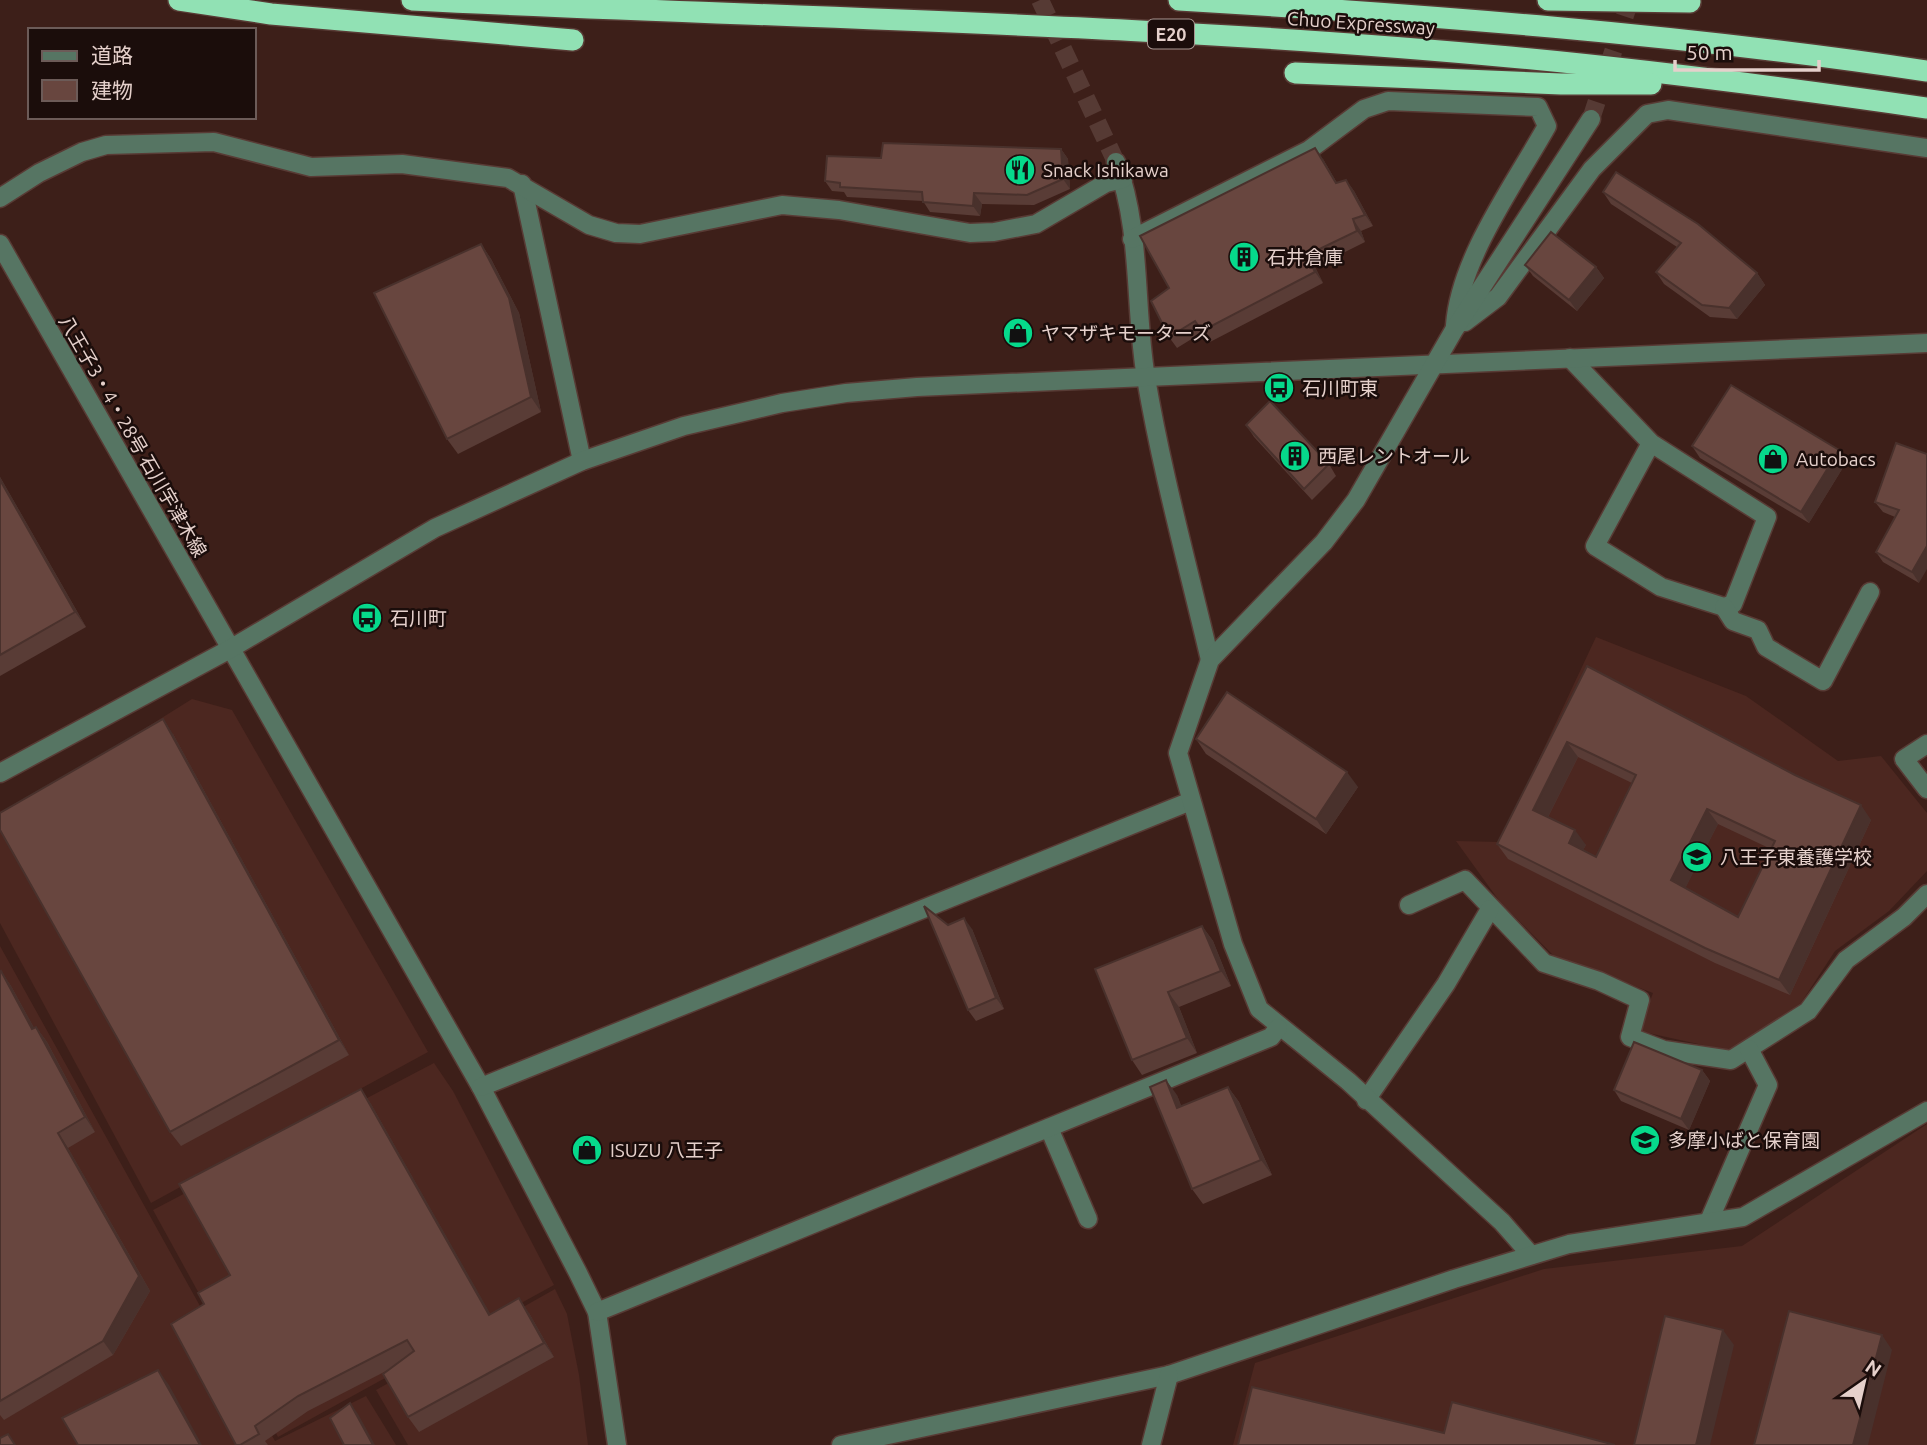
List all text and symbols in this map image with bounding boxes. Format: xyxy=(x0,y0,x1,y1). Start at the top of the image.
street label: Chuo Expressway xyxy=(1286,7,1436,39)
road number: E20 xyxy=(1148,19,1194,48)
legend xyxy=(28,28,256,119)
scale bar xyxy=(1675,28,1818,72)
text: 50 m xyxy=(1686,40,1733,64)
text: 道路 xyxy=(91,43,133,67)
text: 建物 xyxy=(91,78,133,102)
restaurant icon: Snack Ishikawa xyxy=(1003,153,1037,187)
place label: Snack Ishikawa xyxy=(1043,159,1169,181)
building icon: 石井倉庫 xyxy=(1227,240,1261,274)
place label: 石井倉庫 xyxy=(1267,246,1343,268)
street label: 八王子3・4・28号 石川宇津木線 xyxy=(55,311,211,561)
shop icon: ヤマザキモーターズ xyxy=(1001,316,1035,350)
place label: ヤマザキモーターズ xyxy=(1041,322,1211,344)
bus stop icon: 石川町東 xyxy=(1262,371,1296,405)
place label: 石川町東 xyxy=(1302,377,1378,399)
building icon: 西尾レントオール xyxy=(1278,439,1312,473)
shop icon: Autobacs xyxy=(1756,442,1790,476)
place label: 西尾レントオール xyxy=(1318,445,1470,467)
place label: Autobacs xyxy=(1796,448,1876,470)
bus stop icon: 石川町 xyxy=(350,601,384,635)
place label: 石川町 xyxy=(390,607,447,629)
school or university icon: 八王子東養護学校 xyxy=(1680,840,1714,874)
place label: 八王子東養護学校 xyxy=(1720,846,1872,868)
school or university icon: 多摩小ばと保育園 xyxy=(1628,1123,1662,1157)
place label: 多摩小ばと保育園 xyxy=(1668,1129,1820,1151)
shop icon: ISUZU 八王子 xyxy=(570,1133,604,1167)
place label: ISUZU 八王子 xyxy=(610,1139,723,1161)
north arrow xyxy=(1829,1347,1899,1417)
text: N xyxy=(1861,1355,1886,1381)

